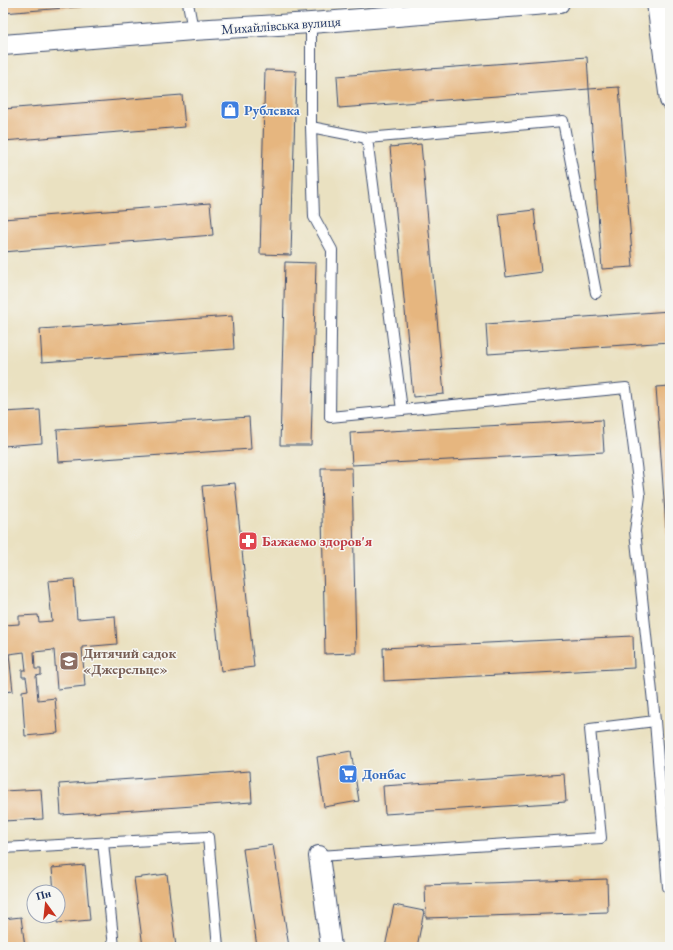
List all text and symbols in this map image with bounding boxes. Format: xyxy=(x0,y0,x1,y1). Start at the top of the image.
street label: Михайлівська вулиця xyxy=(221,12,341,38)
shop icon: Рублевка xyxy=(219,99,241,121)
place label: Рублевка xyxy=(244,101,301,119)
pharmacy icon: Бажаємо здоров'я xyxy=(237,530,259,552)
place label: Бажаємо здоров'я xyxy=(262,532,373,550)
place label: Дитячий садок «Джерельце» xyxy=(83,644,176,678)
school or university icon: Дитячий садок «Джерельце» xyxy=(58,650,80,672)
supermarket icon: Донбас xyxy=(337,763,359,785)
place label: Донбас xyxy=(362,765,406,783)
north arrow xyxy=(26,884,66,924)
text: Пн xyxy=(34,885,53,903)

